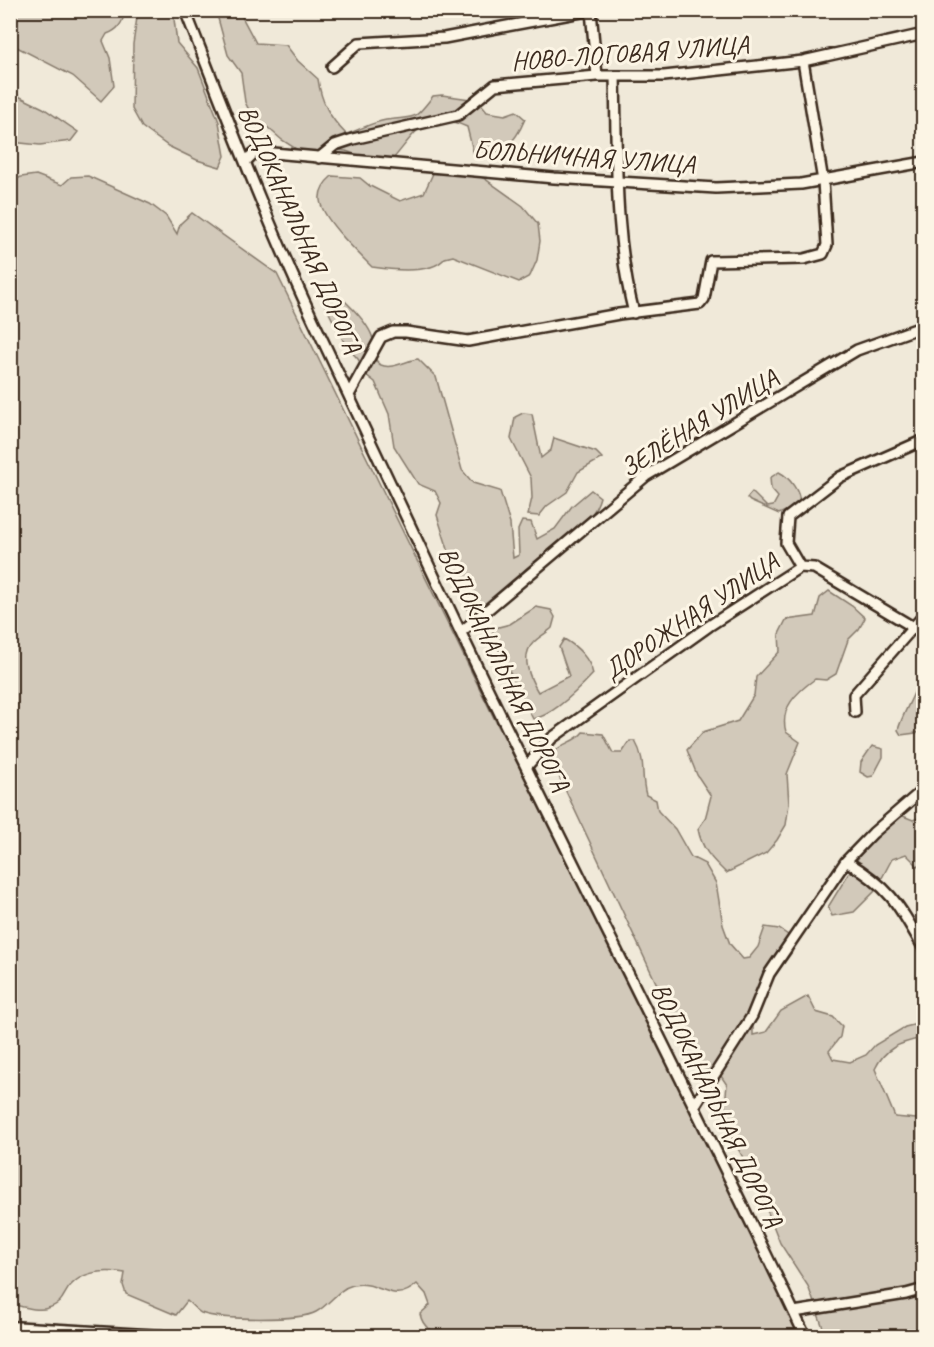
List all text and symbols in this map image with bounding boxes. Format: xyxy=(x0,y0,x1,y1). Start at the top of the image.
street label: НОВО-ЛОГОВАЯ УЛИЦА xyxy=(510,28,752,78)
street label: ВОДОКАНАЛЬНАЯ ДОРОГА xyxy=(230,100,370,359)
street label: БОЛЬНИЧНАЯ УЛИЦА xyxy=(472,133,698,181)
street label: ЗЕЛЁНАЯ УЛИЦА xyxy=(614,361,785,485)
street label: ВОДОКАНАЛЬНАЯ ДОРОГА xyxy=(430,541,578,797)
street label: ДОРОЖНАЯ УЛИЦА xyxy=(597,544,787,687)
street label: ВОДОКАНАЛЬНАЯ ДОРОГА xyxy=(643,977,791,1233)

